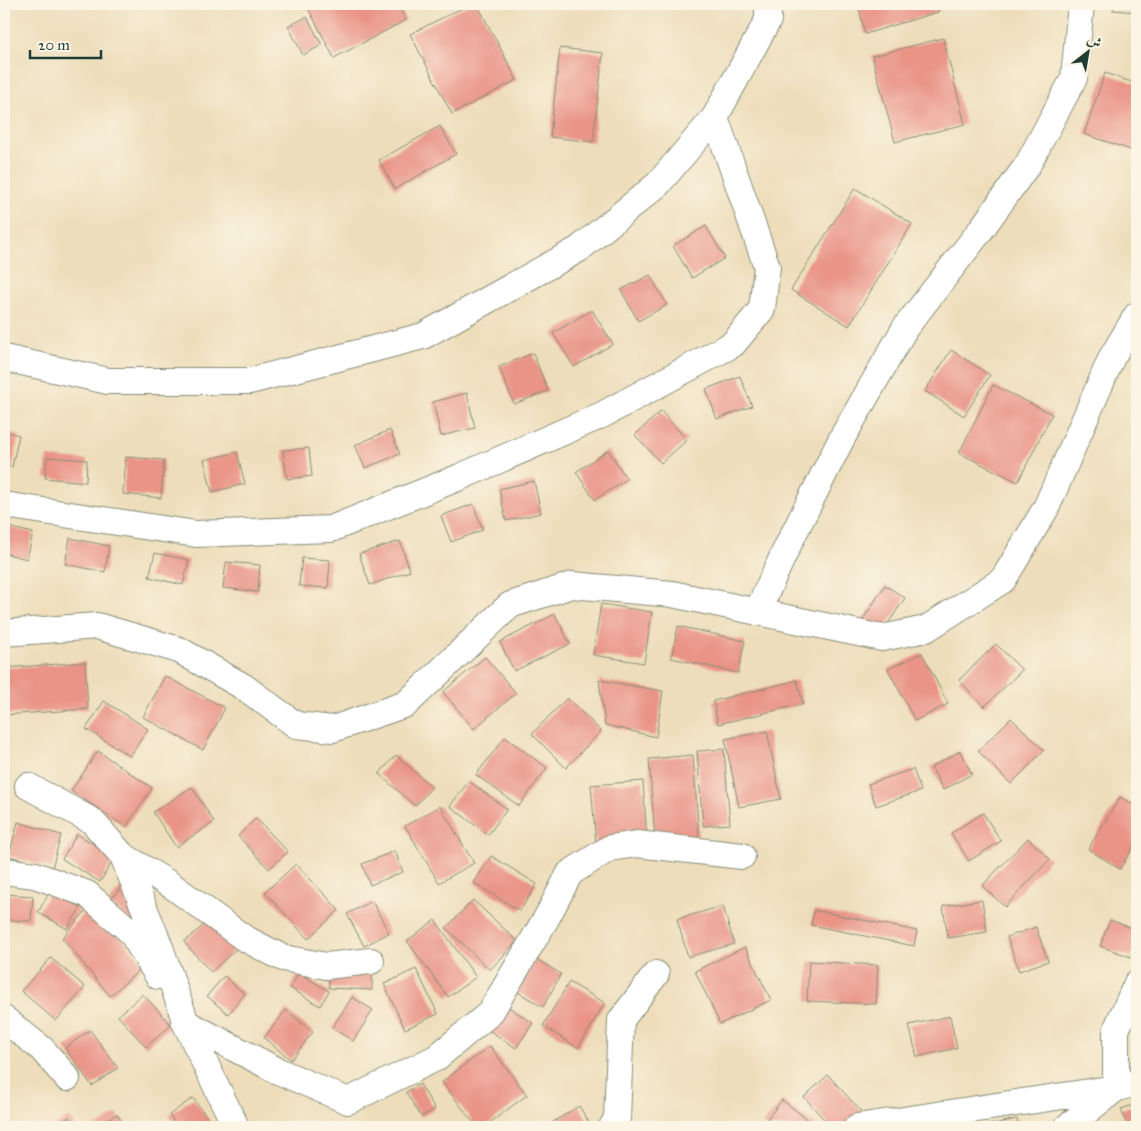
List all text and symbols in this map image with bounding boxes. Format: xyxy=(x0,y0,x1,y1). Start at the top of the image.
scale bar xyxy=(30,28,101,60)
north arrow xyxy=(1064,28,1114,78)
text: ش xyxy=(1084,30,1105,52)
text: 20 m xyxy=(38,36,70,54)

